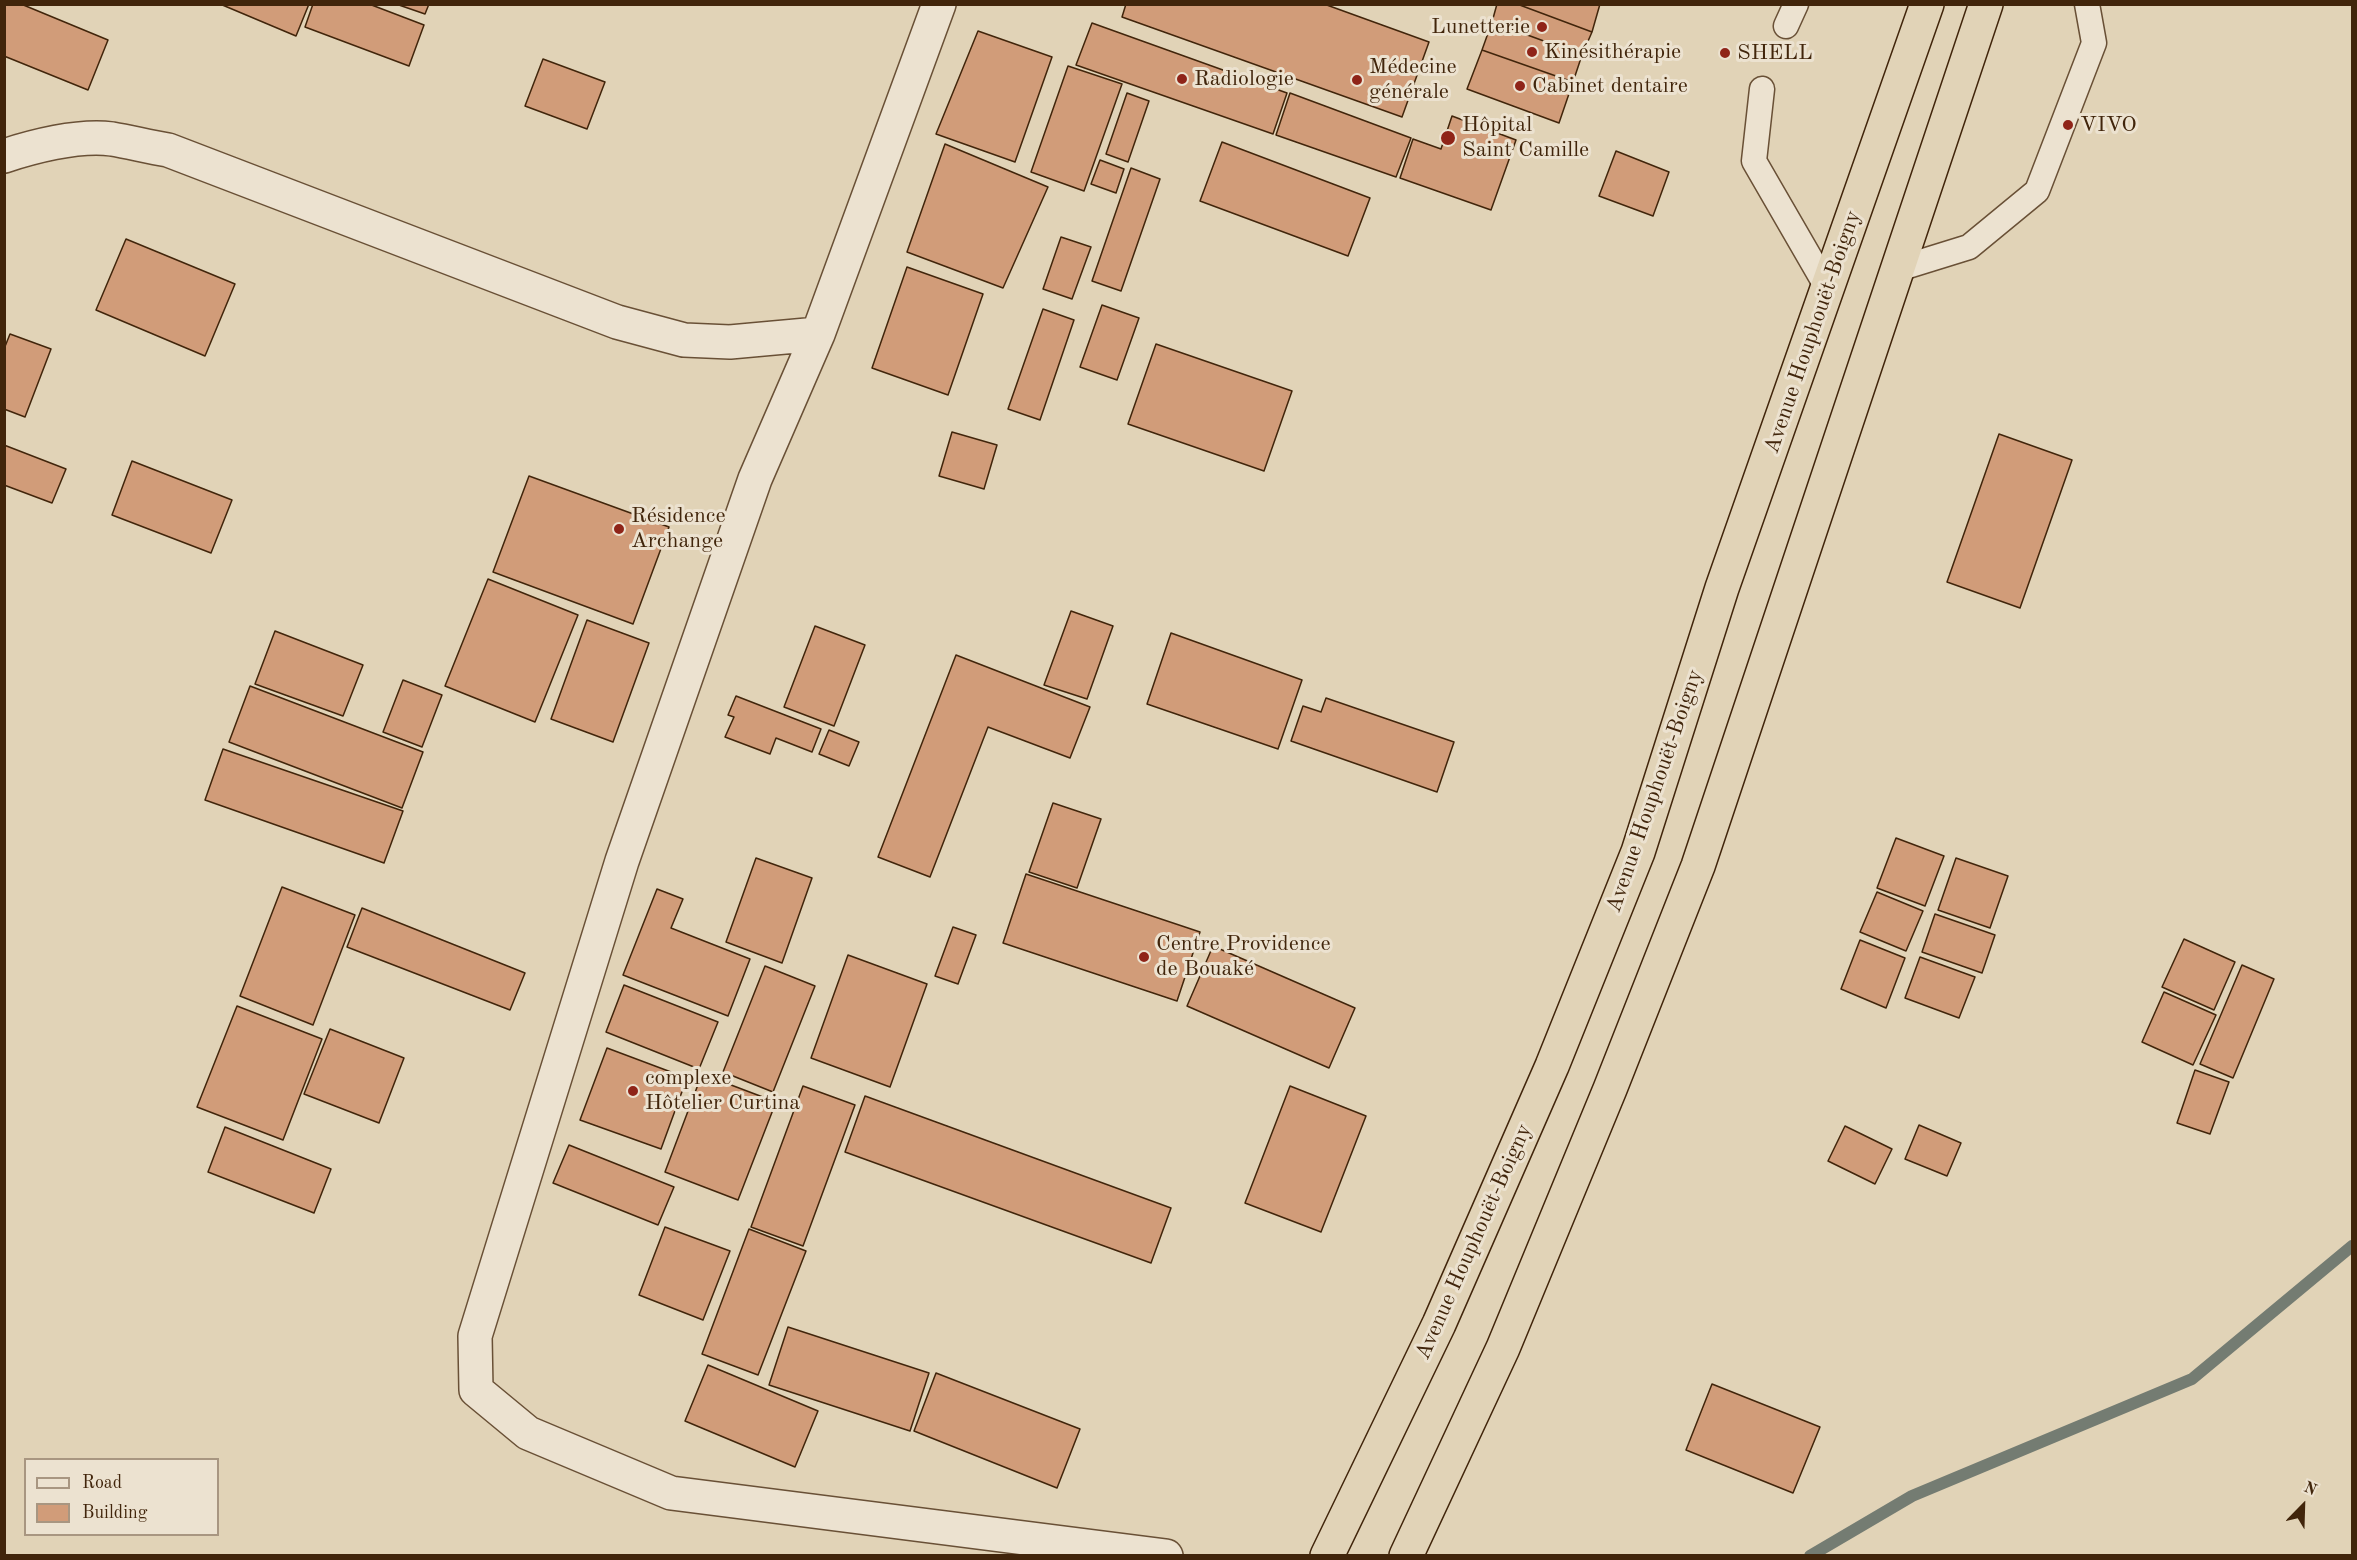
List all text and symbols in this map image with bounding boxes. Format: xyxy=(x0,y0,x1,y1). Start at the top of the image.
place label: Lunetterie xyxy=(1431,14,1530,40)
marker: Lunetterie xyxy=(1535,20,1549,34)
place label: Kinésithérapie xyxy=(1544,39,1681,65)
place label: SHELL xyxy=(1737,40,1813,66)
marker: Kinésithérapie xyxy=(1525,45,1539,59)
marker: SHELL xyxy=(1718,46,1732,60)
place label: Médecine générale xyxy=(1369,54,1457,106)
place label: Radiologie xyxy=(1194,66,1294,92)
marker: Radiologie xyxy=(1175,72,1189,86)
marker: Médecine générale xyxy=(1350,73,1364,87)
place label: Cabinet dentaire xyxy=(1532,73,1688,99)
marker: Cabinet dentaire xyxy=(1513,79,1527,93)
place label: Hôpital Saint Camille xyxy=(1462,112,1589,164)
place label: VIVO xyxy=(2080,112,2137,138)
marker: VIVO xyxy=(2061,118,2075,132)
marker: Hôpital Saint Camille xyxy=(1439,129,1457,147)
street label: Avenue Houphouët-Boigny xyxy=(1759,207,1867,457)
place label: Résidence Archange xyxy=(631,503,726,554)
marker: Résidence Archange xyxy=(612,522,626,536)
street label: Avenue Houphouët-Boigny xyxy=(1601,666,1709,916)
place label: Centre Providence de Bouaké xyxy=(1156,931,1331,982)
marker: Centre Providence de Bouaké xyxy=(1137,950,1151,964)
place label: complexe Hôtelier Curtina xyxy=(645,1065,800,1116)
marker: complexe Hôtelier Curtina xyxy=(626,1084,640,1098)
street label: Avenue Houphouët-Boigny xyxy=(1410,1120,1538,1364)
legend xyxy=(24,1458,219,1536)
text: Road xyxy=(82,1474,122,1492)
north arrow xyxy=(2273,1476,2333,1536)
text: N xyxy=(2301,1480,2319,1499)
text: Building xyxy=(82,1504,147,1522)

